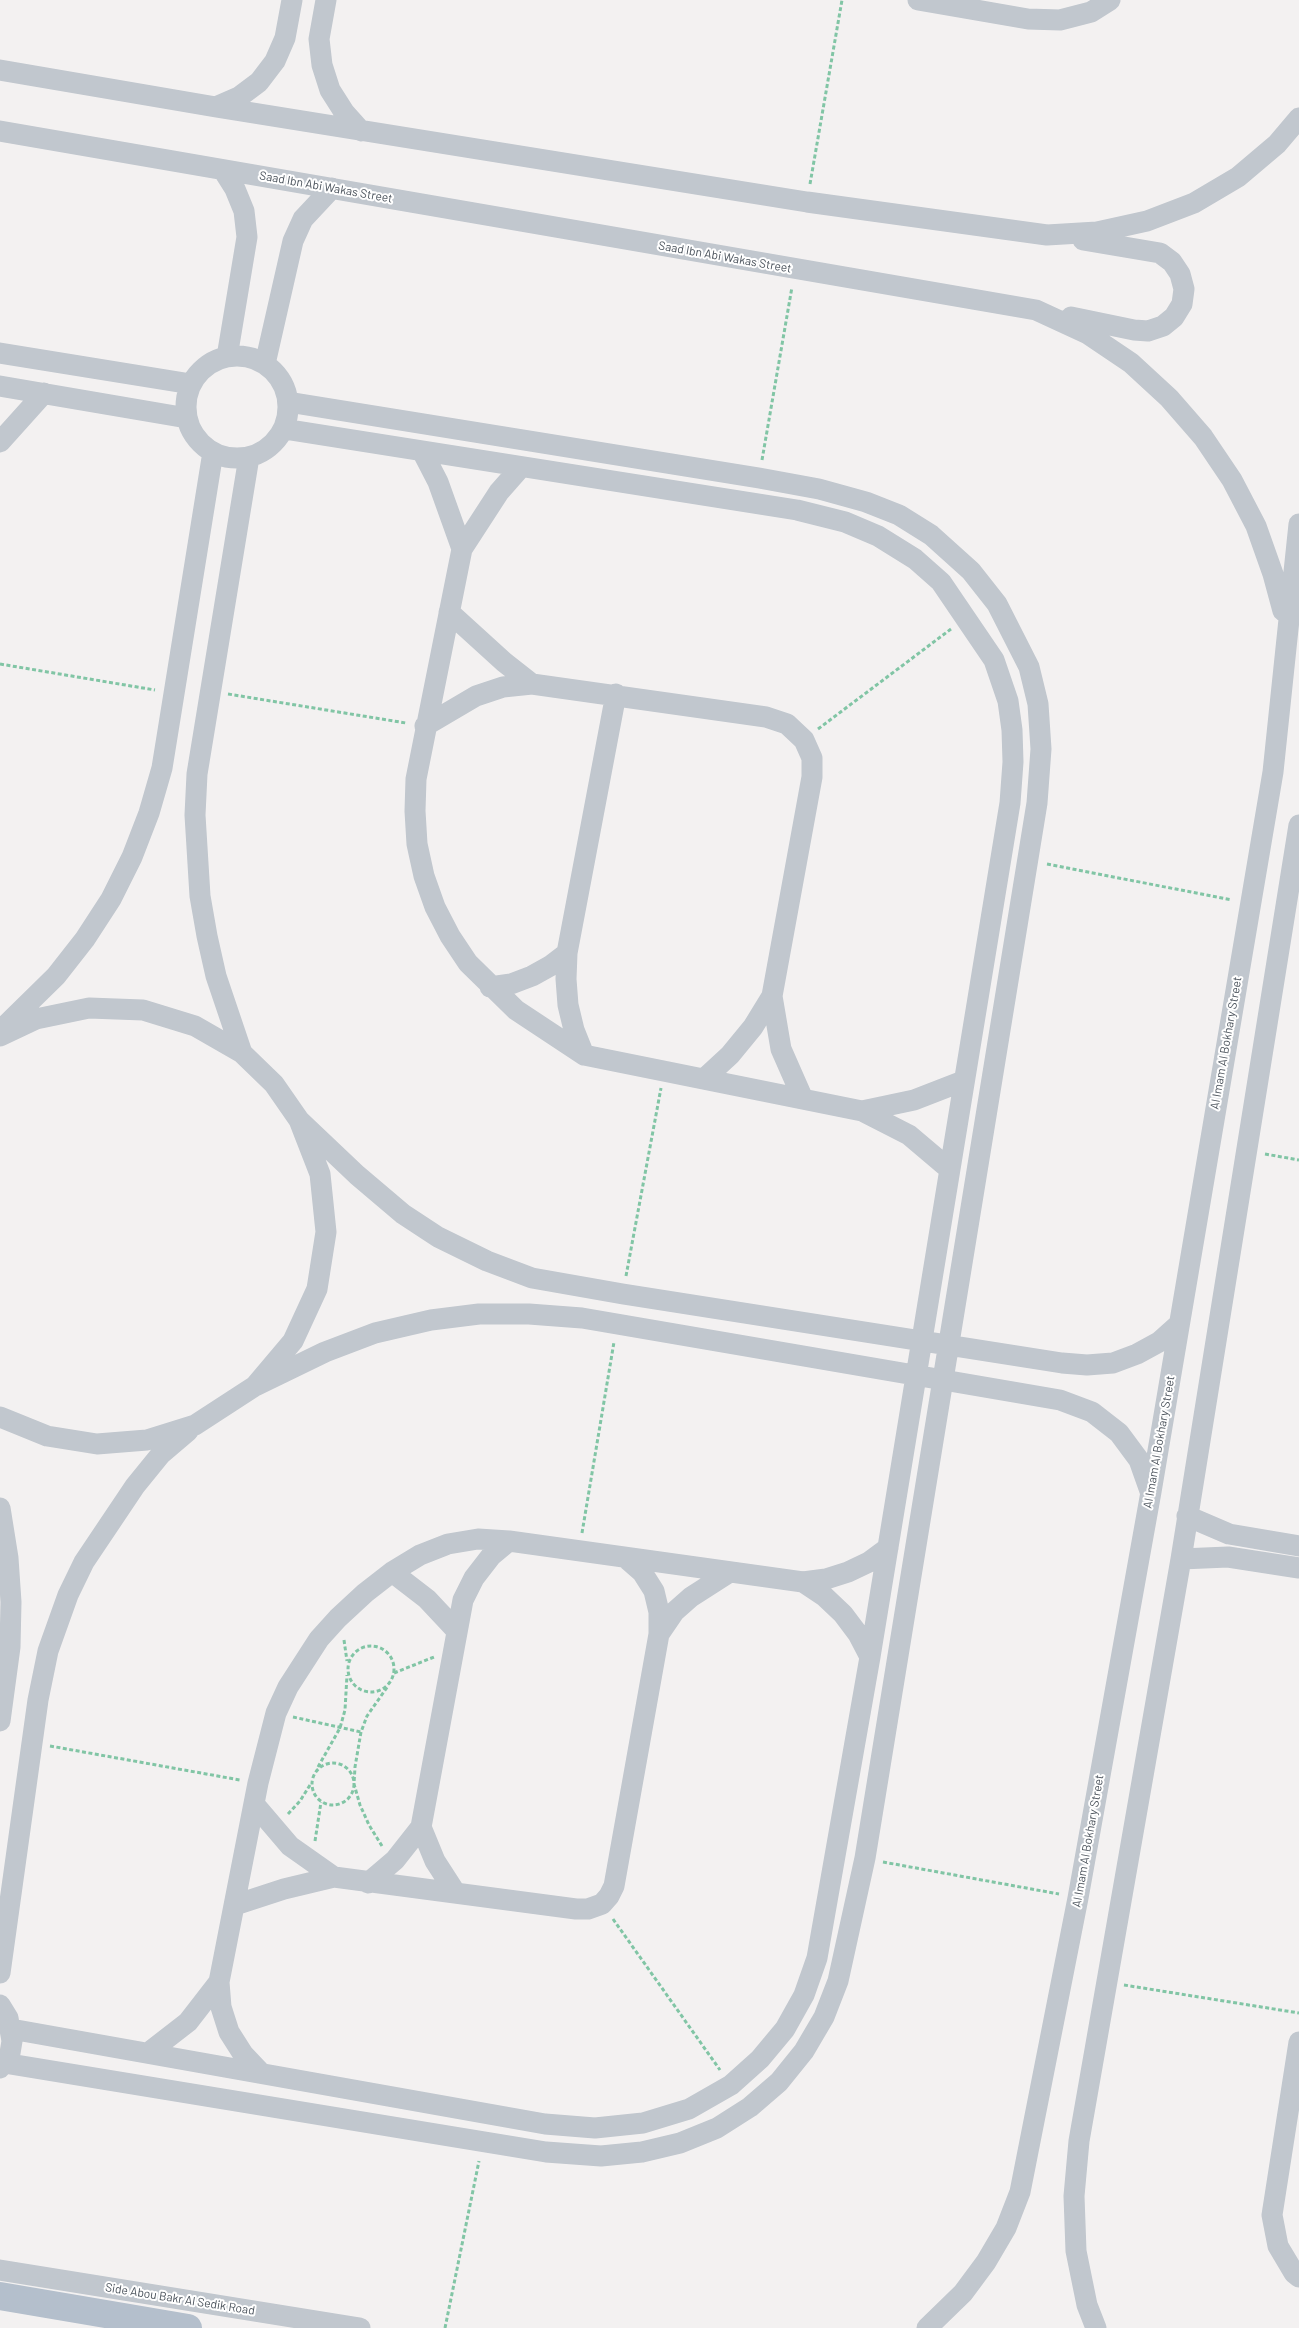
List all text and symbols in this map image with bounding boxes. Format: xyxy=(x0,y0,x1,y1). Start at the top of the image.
street label: Saad Ibn Abi Wakas Street xyxy=(258,168,394,206)
street label: Saad Ibn Abi Wakas Street xyxy=(657,238,793,276)
street label: Al Imam Al Bokhary Street xyxy=(1207,976,1245,1110)
street label: Al Imam Al Bokhary Street xyxy=(1140,1375,1178,1509)
street label: Al Imam Al Bokhary Street xyxy=(1069,1774,1107,1908)
street label: Side Abou Bakr Al Sedik Road xyxy=(104,2280,256,2318)

